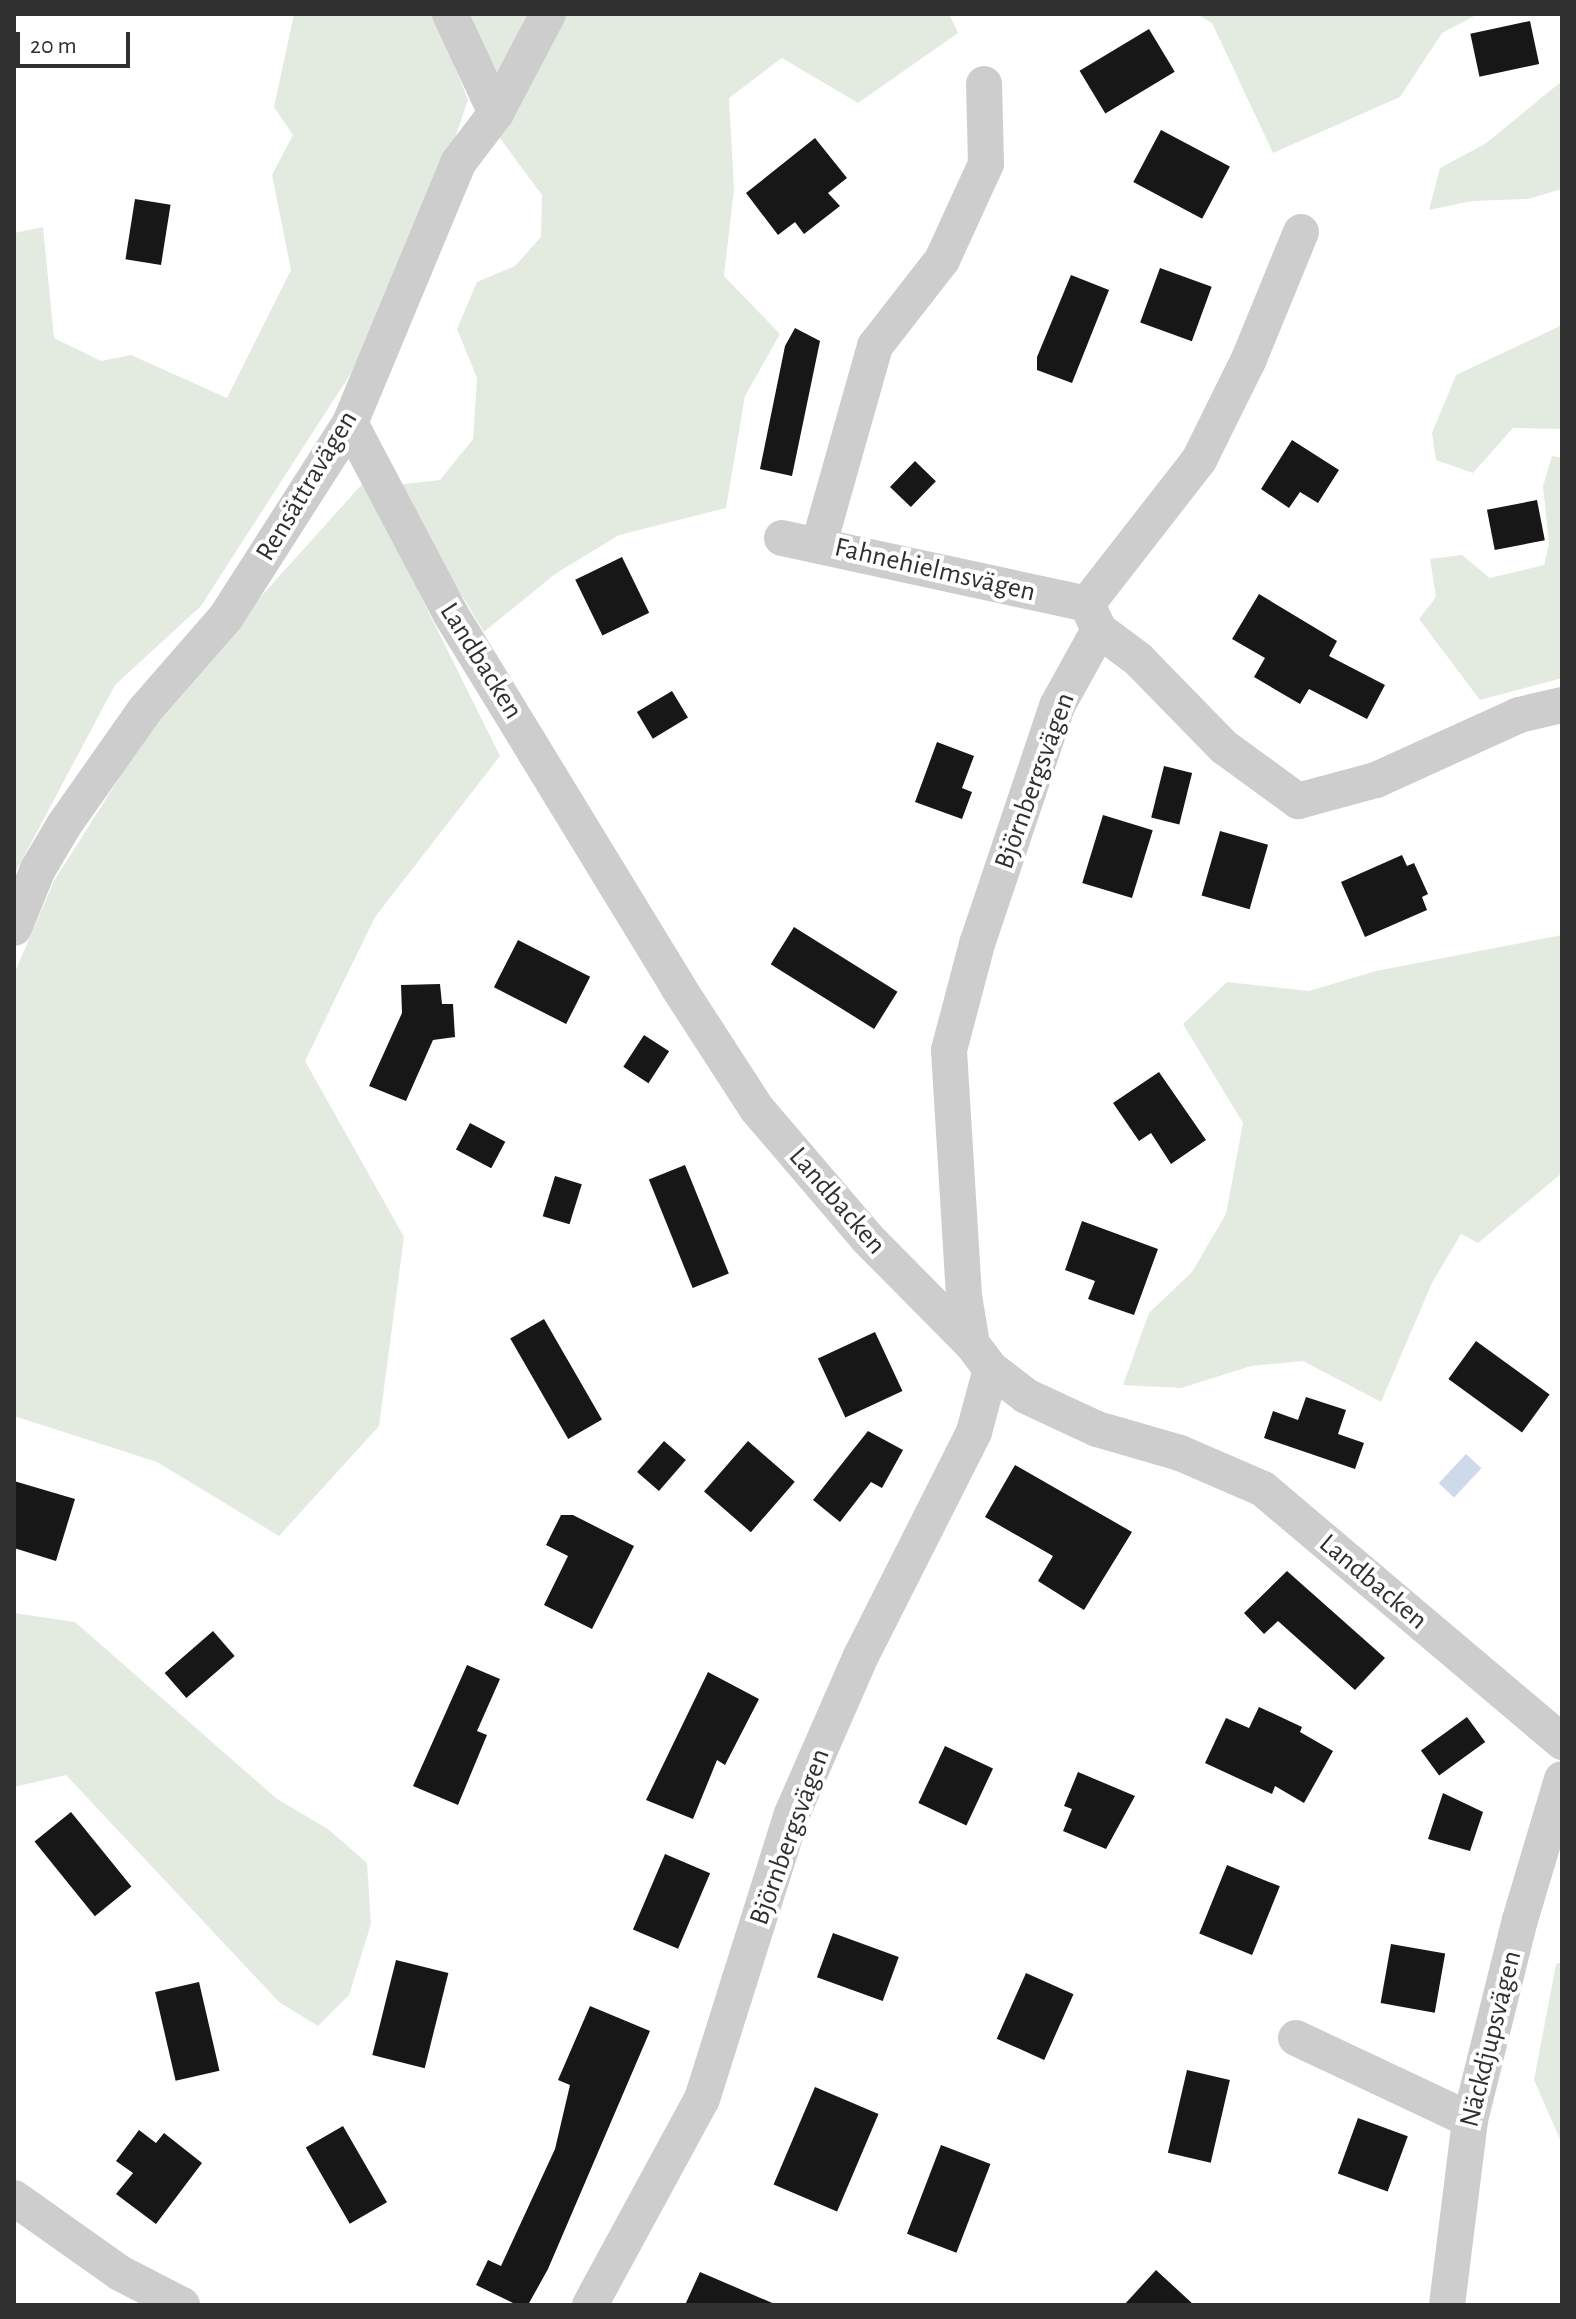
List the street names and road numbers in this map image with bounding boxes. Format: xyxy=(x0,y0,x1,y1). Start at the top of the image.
street label: Rensättravägen xyxy=(249,405,365,567)
street label: Fahnehielmsvägen xyxy=(831,531,1039,609)
street label: Landbacken xyxy=(432,597,530,725)
street label: Björnbergsvägen xyxy=(988,688,1082,874)
street label: Landbacken xyxy=(781,1141,893,1261)
street label: Landbacken xyxy=(1312,1527,1434,1637)
street label: Björnbergsvägen xyxy=(743,1744,837,1930)
street label: Näckdjupsvägen xyxy=(1453,1947,1529,2131)

